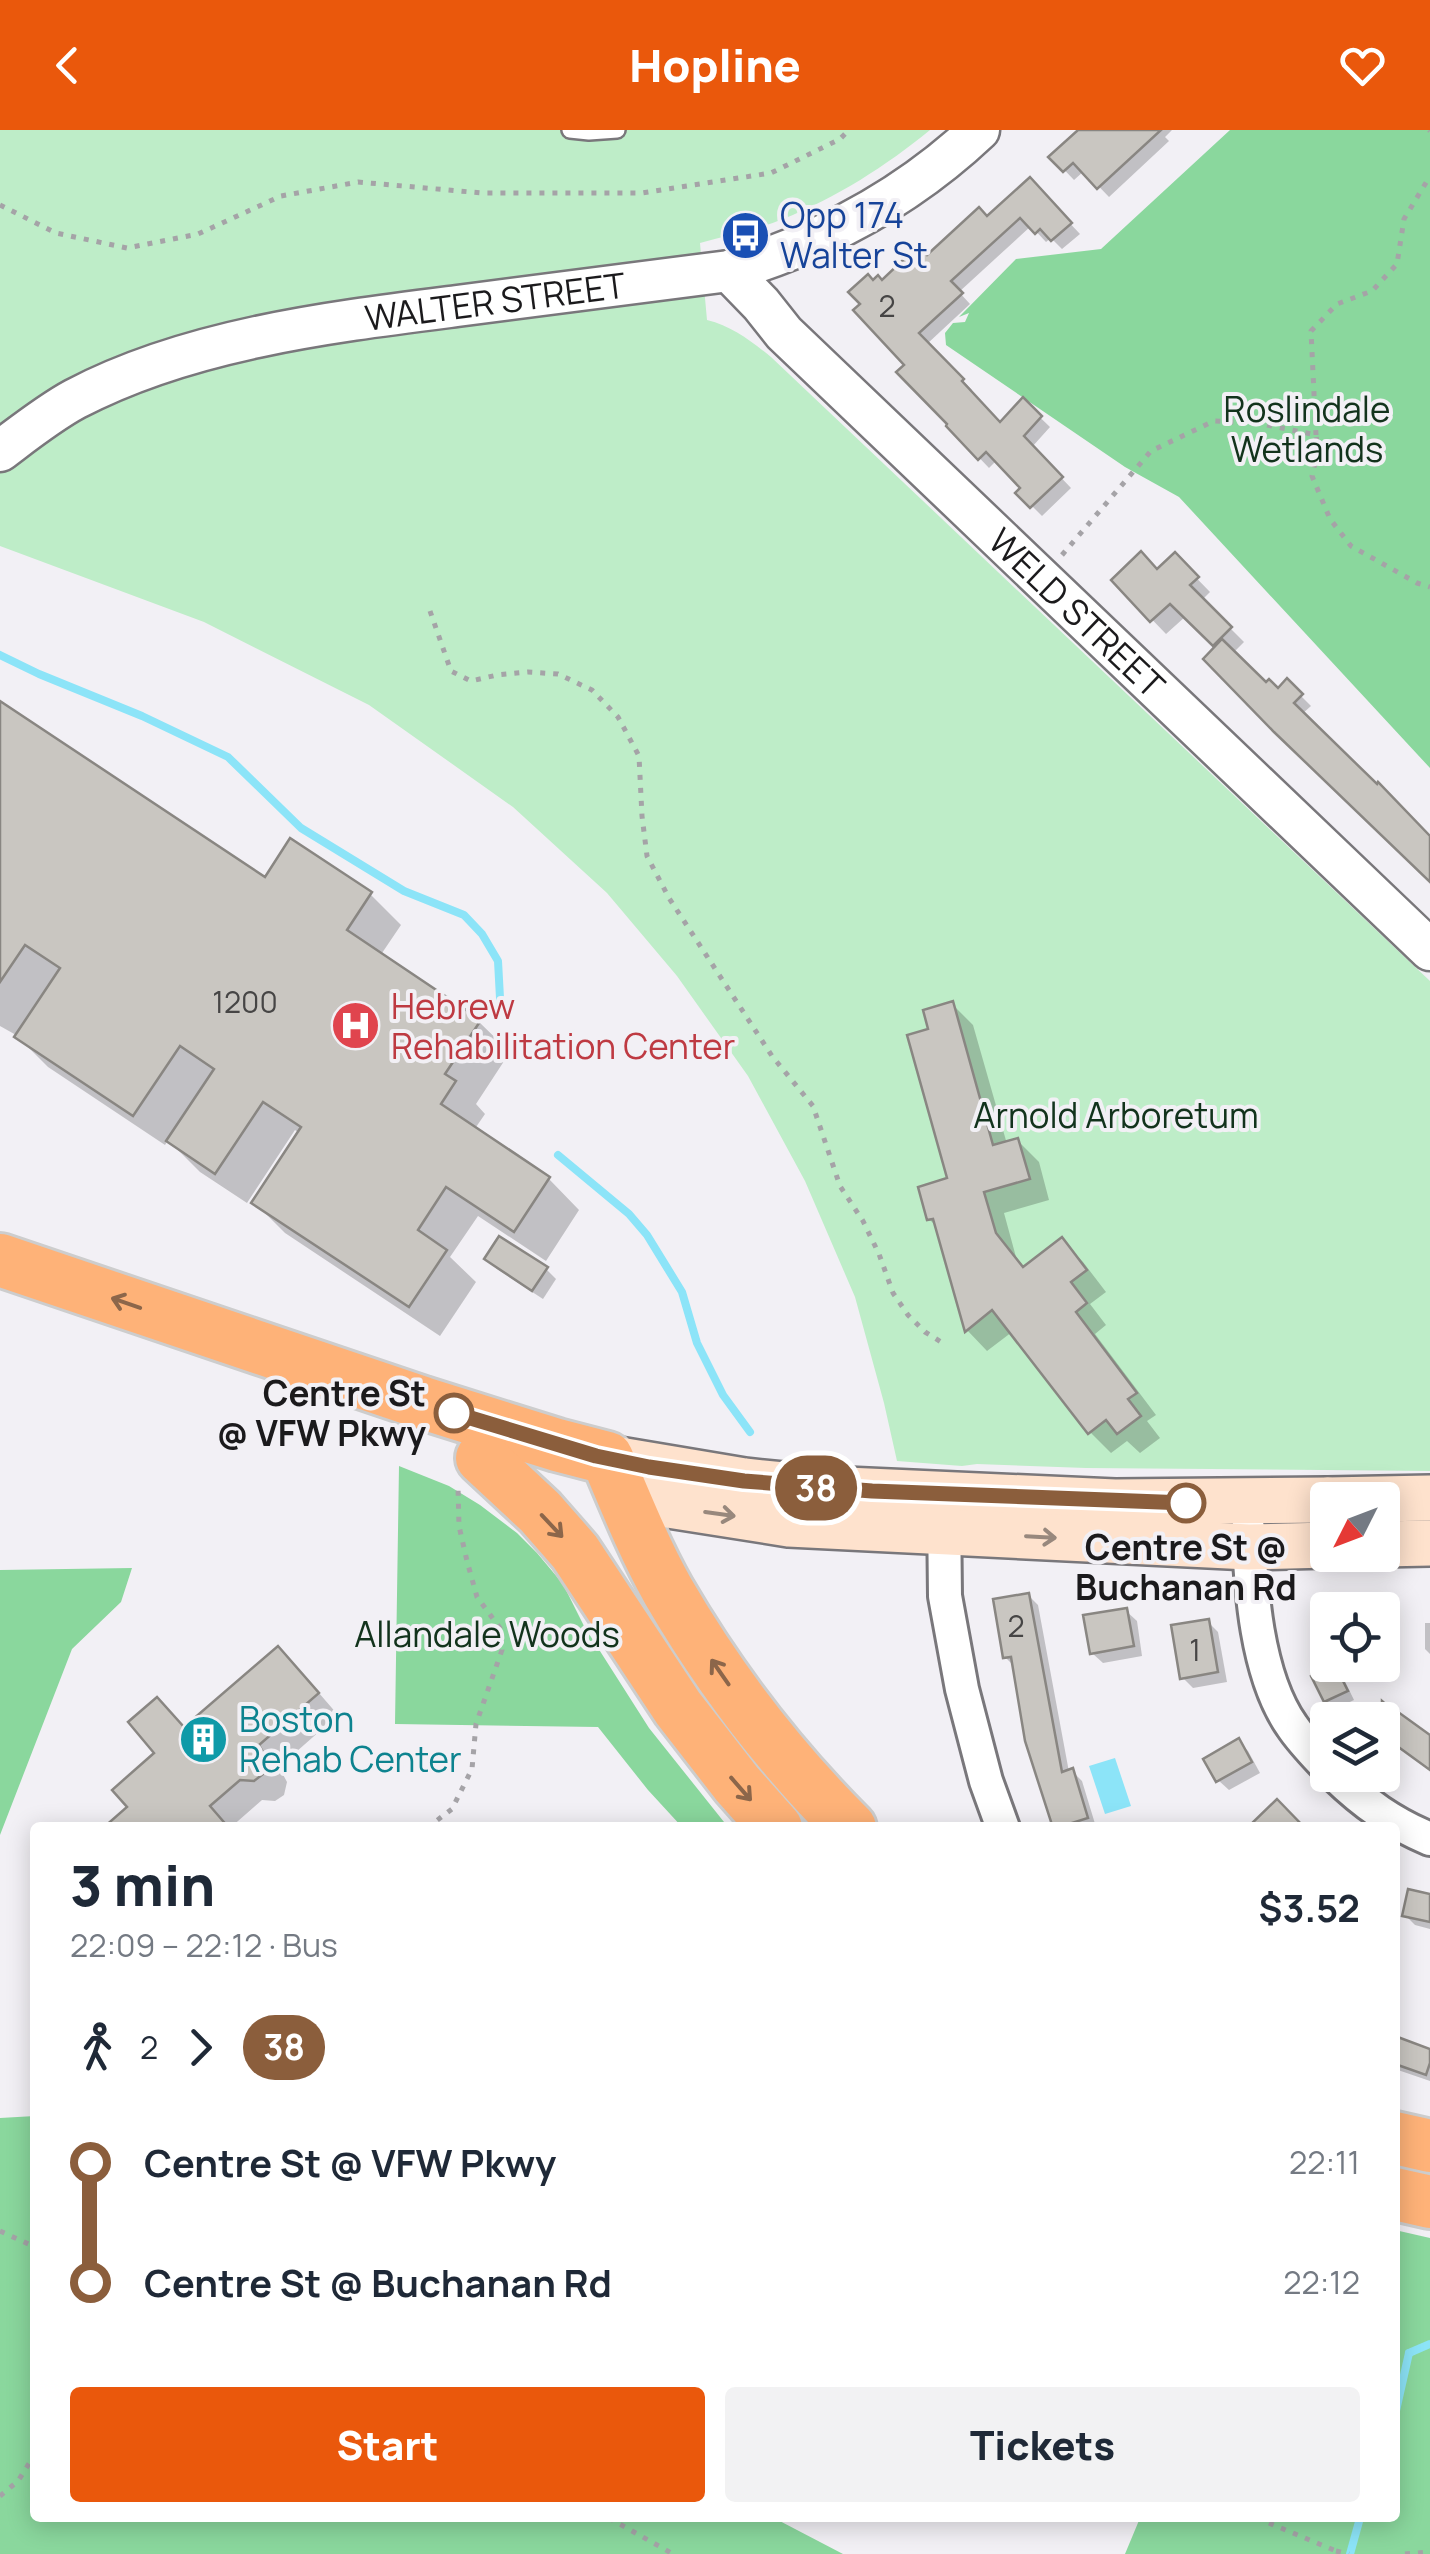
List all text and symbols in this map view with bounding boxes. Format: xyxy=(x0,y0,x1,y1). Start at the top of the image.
text: Hopline xyxy=(629,34,801,96)
icon: back xyxy=(40,38,95,93)
icon: heart xyxy=(1335,38,1390,93)
place label: Opp 174 Walter St xyxy=(780,191,928,279)
bus stop icon: Opp 174 Walter St xyxy=(719,209,771,261)
street label: WALTER STREET xyxy=(362,261,628,342)
house number: 2 xyxy=(878,285,896,326)
park label: Roslindale Wetlands xyxy=(1224,385,1390,473)
street label: WELD STREET xyxy=(978,517,1175,708)
house number: 1200 xyxy=(212,981,278,1022)
place label: Hebrew Rehabilitation Center xyxy=(391,982,735,1070)
hospital icon: Hebrew Rehabilitation Center xyxy=(330,1000,382,1052)
park label: Arnold Arboretum xyxy=(973,1091,1259,1139)
one-way arrow xyxy=(111,1292,143,1310)
place label: Centre St @ VFW Pkwy xyxy=(216,1369,426,1457)
marker: Centre St @ VFW Pkwy xyxy=(435,1394,473,1432)
line badge: 38 xyxy=(771,1456,861,1520)
text: 38 xyxy=(795,1464,837,1512)
north arrow xyxy=(1310,1482,1400,1572)
map controls xyxy=(1310,1482,1400,1792)
marker: Centre St @ Buchanan Rd xyxy=(1167,1484,1205,1522)
one-way arrow xyxy=(703,1506,736,1524)
one-way arrow xyxy=(540,1513,563,1538)
place label: Centre St @ Buchanan Rd xyxy=(1075,1523,1297,1611)
one-way arrow xyxy=(1024,1527,1056,1546)
button: locate xyxy=(1310,1592,1400,1682)
house number: 2 xyxy=(1007,1605,1025,1646)
park label: Allandale Woods xyxy=(354,1610,620,1658)
house number: 1 xyxy=(1189,1629,1201,1670)
one-way arrow xyxy=(710,1659,731,1687)
place label: Boston Rehab Center xyxy=(239,1695,462,1783)
button: layers xyxy=(1310,1702,1400,1792)
building icon: Boston Rehab Center xyxy=(178,1713,230,1765)
one-way arrow xyxy=(730,1776,753,1801)
text: 3 min xyxy=(70,1847,215,1923)
text: $3.52 xyxy=(1259,1881,1360,1933)
text: 22:09 – 22:12 · Bus xyxy=(70,1923,338,1967)
icon: walk xyxy=(70,2020,125,2075)
icon: forward xyxy=(173,2020,228,2075)
text: 38 xyxy=(263,2023,305,2071)
text: 2 xyxy=(140,2025,158,2069)
text: Centre St @ VFW Pkwy xyxy=(144,2136,556,2188)
text: 22:11 xyxy=(1289,2140,1360,2184)
text: Centre St @ Buchanan Rd xyxy=(144,2256,612,2308)
text: 22:12 xyxy=(1283,2260,1360,2304)
button: Start xyxy=(70,2387,705,2502)
button: Tickets xyxy=(725,2387,1360,2502)

